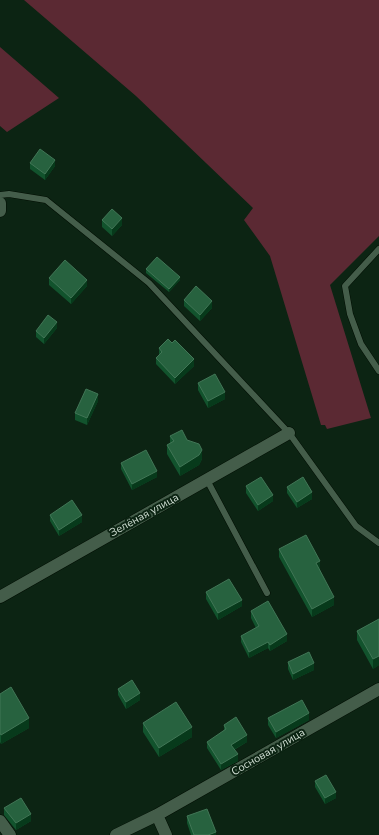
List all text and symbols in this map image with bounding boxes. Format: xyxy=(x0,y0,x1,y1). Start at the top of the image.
street label: Зелёная улица xyxy=(107,490,181,540)
street label: Сосновая улица xyxy=(228,725,308,779)

